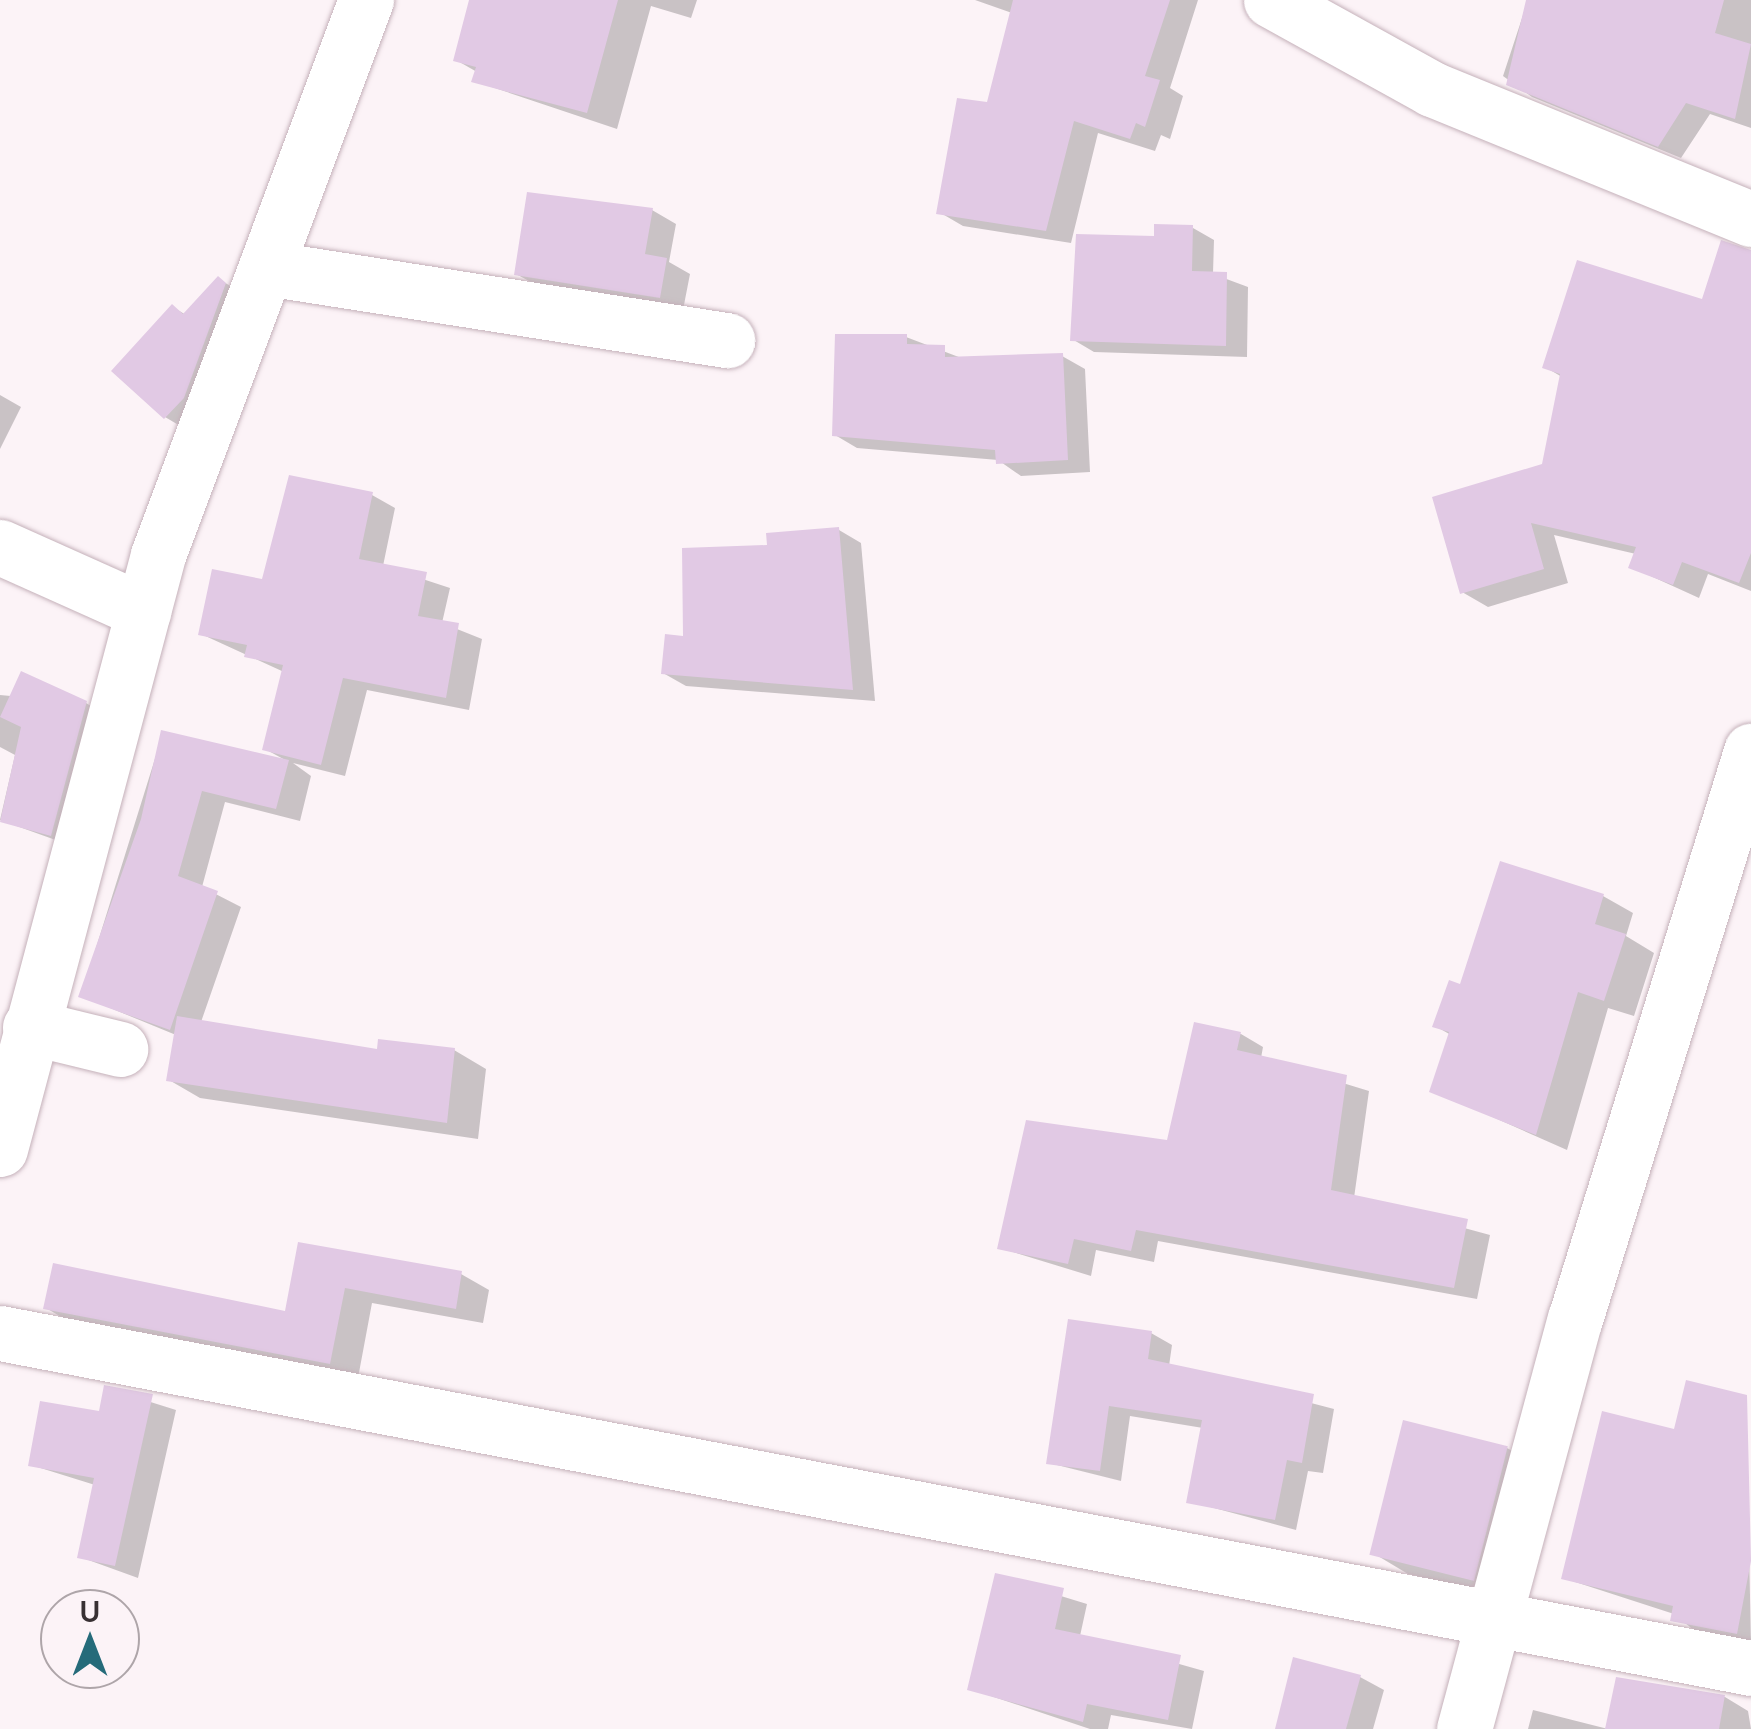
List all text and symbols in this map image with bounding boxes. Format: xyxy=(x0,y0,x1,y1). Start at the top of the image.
north arrow xyxy=(40,1589,140,1689)
text: U xyxy=(80,1594,100,1628)

